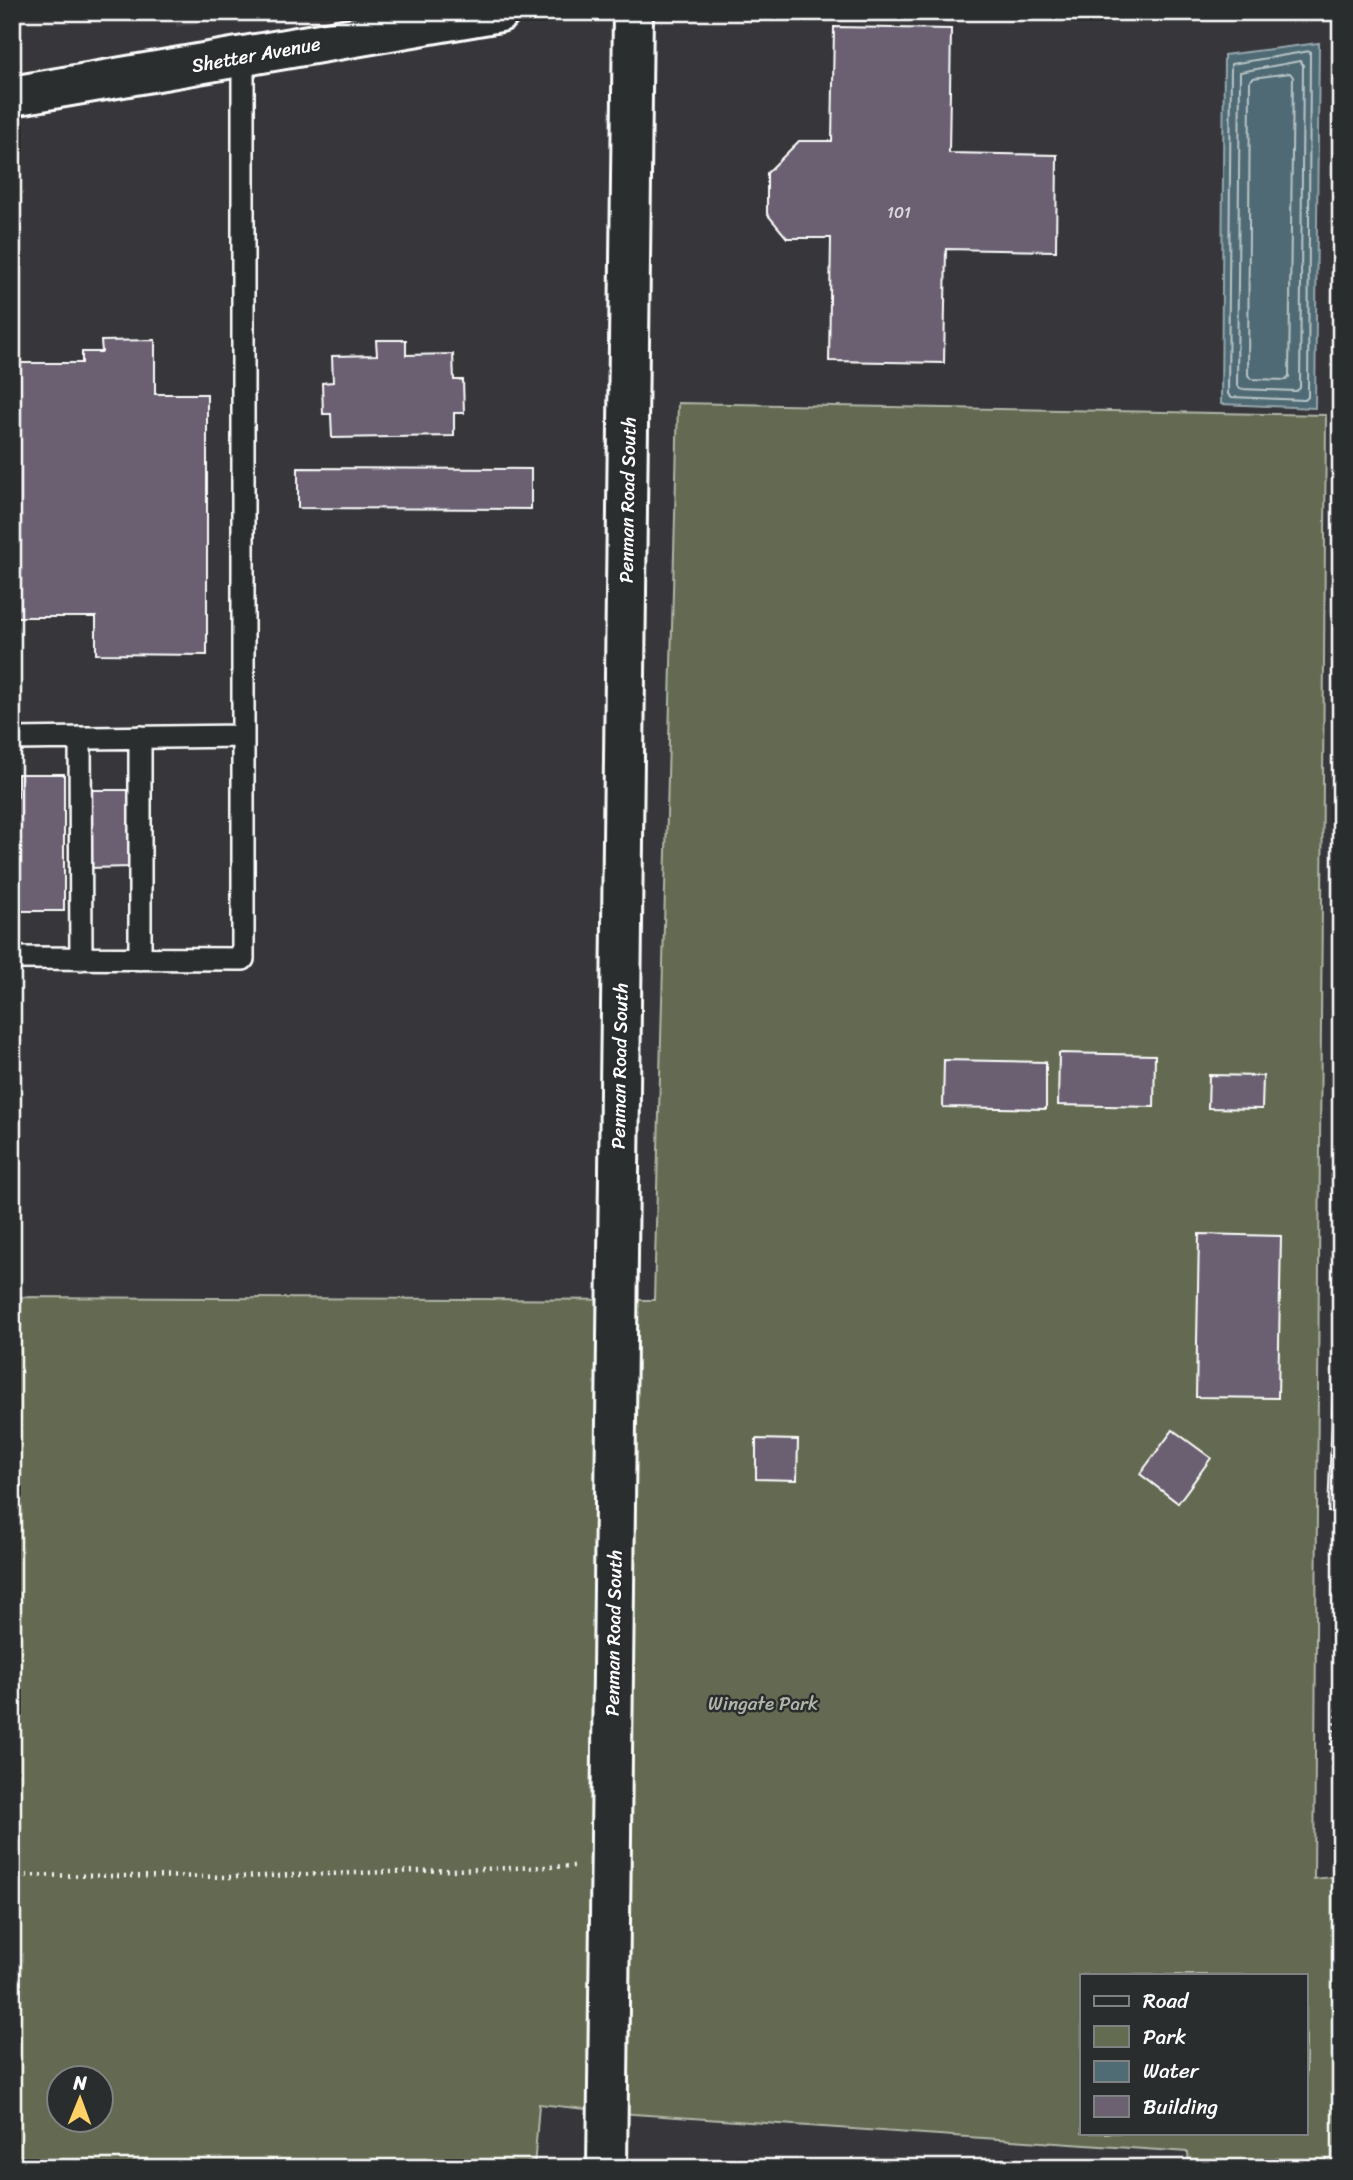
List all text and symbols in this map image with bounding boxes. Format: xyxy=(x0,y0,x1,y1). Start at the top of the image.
street label: Shetter Avenue xyxy=(189,27,323,82)
house number: 101 xyxy=(887,198,911,227)
street label: Penman Road South xyxy=(610,417,645,583)
street label: Penman Road South xyxy=(602,983,637,1149)
street label: Penman Road South xyxy=(596,1550,631,1716)
park label: Wingate Park xyxy=(708,1687,818,1720)
legend xyxy=(1080,1974,1308,2134)
text: Road xyxy=(1143,1982,1190,2020)
text: Park xyxy=(1143,2018,1186,2056)
text: Water xyxy=(1143,2052,1200,2090)
north arrow xyxy=(46,2064,116,2134)
text: N xyxy=(72,2066,88,2099)
text: Building xyxy=(1143,2088,1219,2126)

